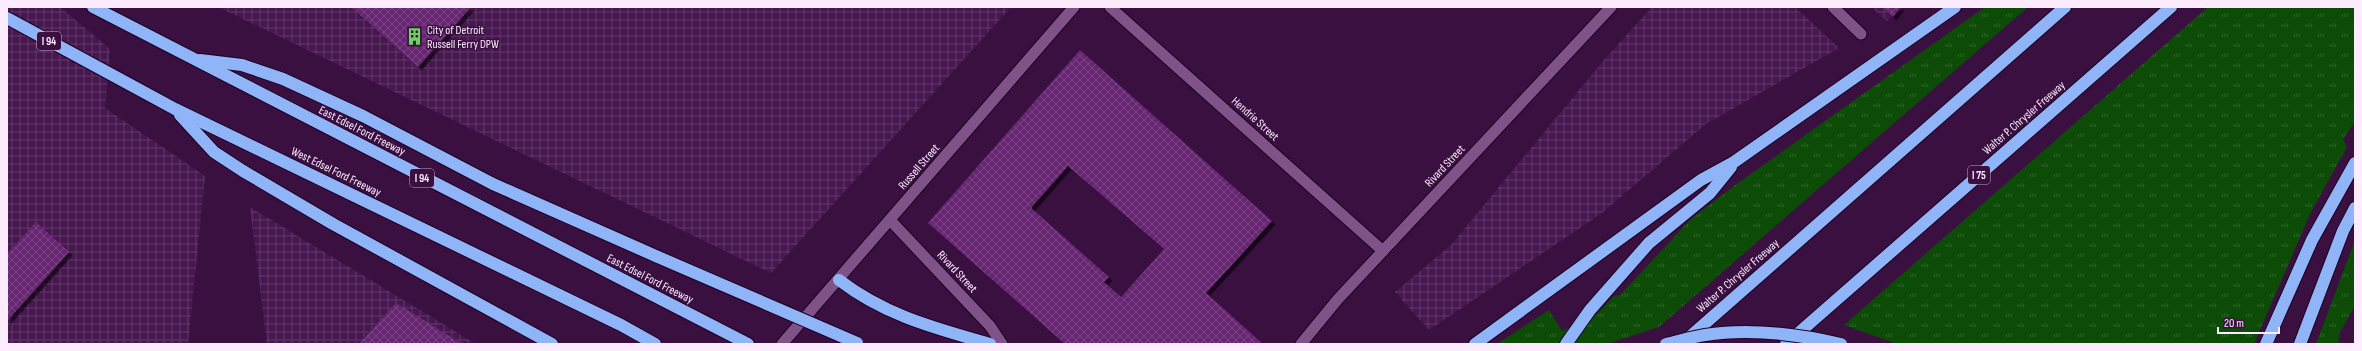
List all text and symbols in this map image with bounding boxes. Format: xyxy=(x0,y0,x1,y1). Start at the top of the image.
place label: City of Detroit Russell Ferry DPW xyxy=(427,23,499,52)
building icon: City of Detroit Russell Ferry DPW xyxy=(404,27,424,47)
road number: I 94 xyxy=(37,32,61,50)
street label: Walter P. Chrysler Freeway xyxy=(1980,78,2069,158)
street label: Hendrie Street xyxy=(1228,94,1282,144)
street label: East Edsel Ford Freeway xyxy=(316,103,408,159)
street label: Russell Street xyxy=(895,141,943,193)
street label: Rivard Street xyxy=(1422,142,1469,190)
street label: West Edsel Ford Freeway xyxy=(289,144,384,200)
road number: I 75 xyxy=(1968,166,1990,184)
road number: I 94 xyxy=(410,169,434,187)
street label: Walter P. Chrysler Freeway xyxy=(1694,236,1783,316)
street label: Rivard Street xyxy=(934,248,981,296)
street label: East Edsel Ford Freeway xyxy=(604,251,696,307)
scale bar xyxy=(2218,309,2279,335)
text: 20 m xyxy=(2224,316,2244,331)

